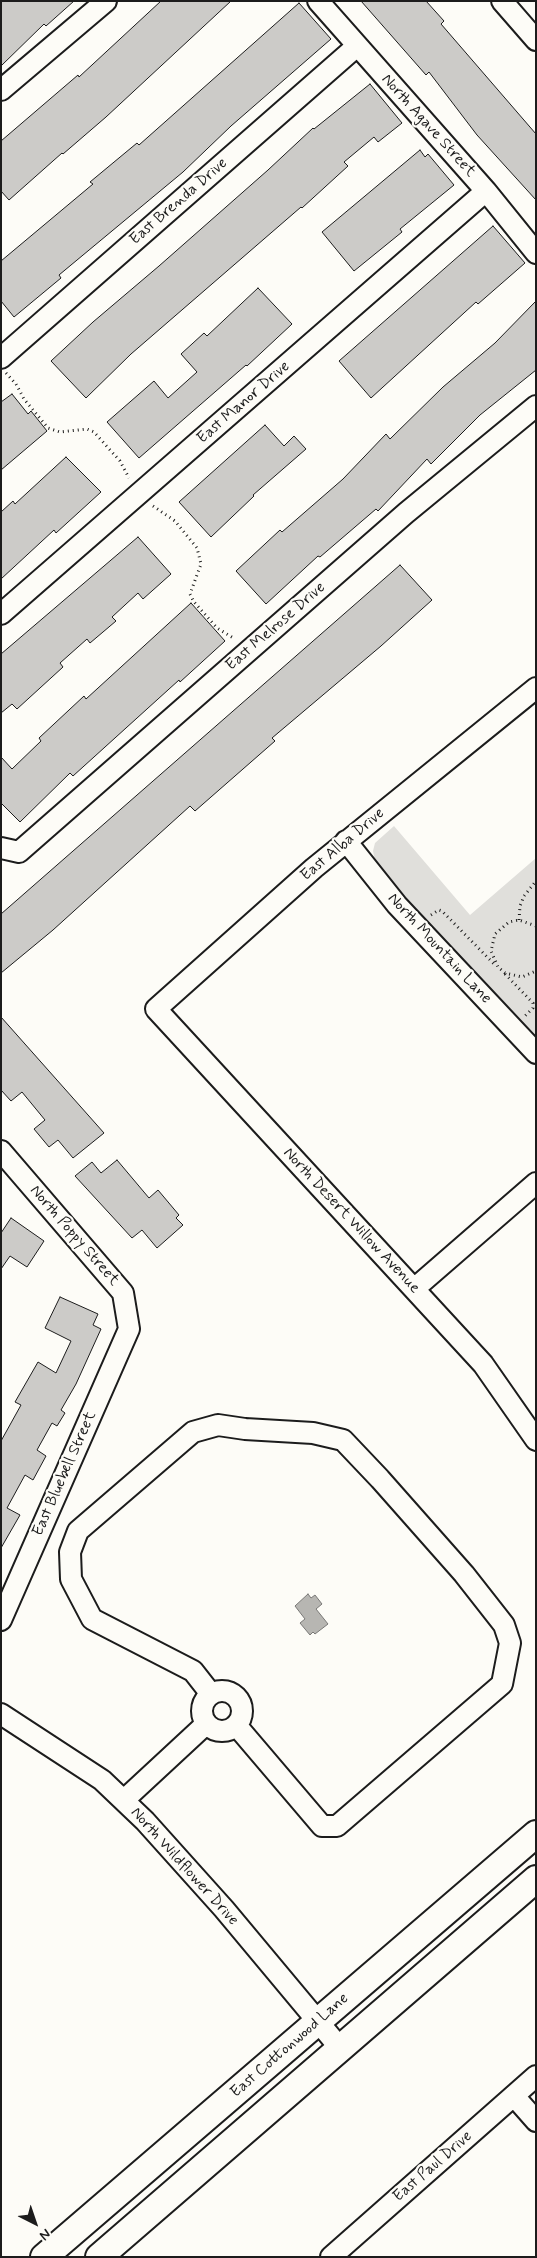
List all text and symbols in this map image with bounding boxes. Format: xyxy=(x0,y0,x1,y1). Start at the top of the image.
street label: North Agave Street xyxy=(377,70,479,182)
street label: East Brenda Drive xyxy=(126,154,232,250)
street label: East Manor Drive xyxy=(194,357,294,449)
street label: East Melrose Drive xyxy=(222,579,330,675)
street label: East Alba Drive xyxy=(297,804,389,886)
street label: North Mountain Lane xyxy=(383,890,495,1008)
street label: North Desert Willow Avenue xyxy=(278,1144,424,1298)
street label: North Poppy Street xyxy=(25,1182,123,1290)
street label: East Bluebell Street xyxy=(29,1409,101,1539)
street label: North Wildflower Drive xyxy=(126,1804,242,1930)
street label: East Cottonwood Lane xyxy=(227,1990,353,2102)
street label: East Paul Drive xyxy=(389,2127,477,2207)
north arrow xyxy=(10,2198,60,2248)
text: N xyxy=(35,2224,54,2244)

